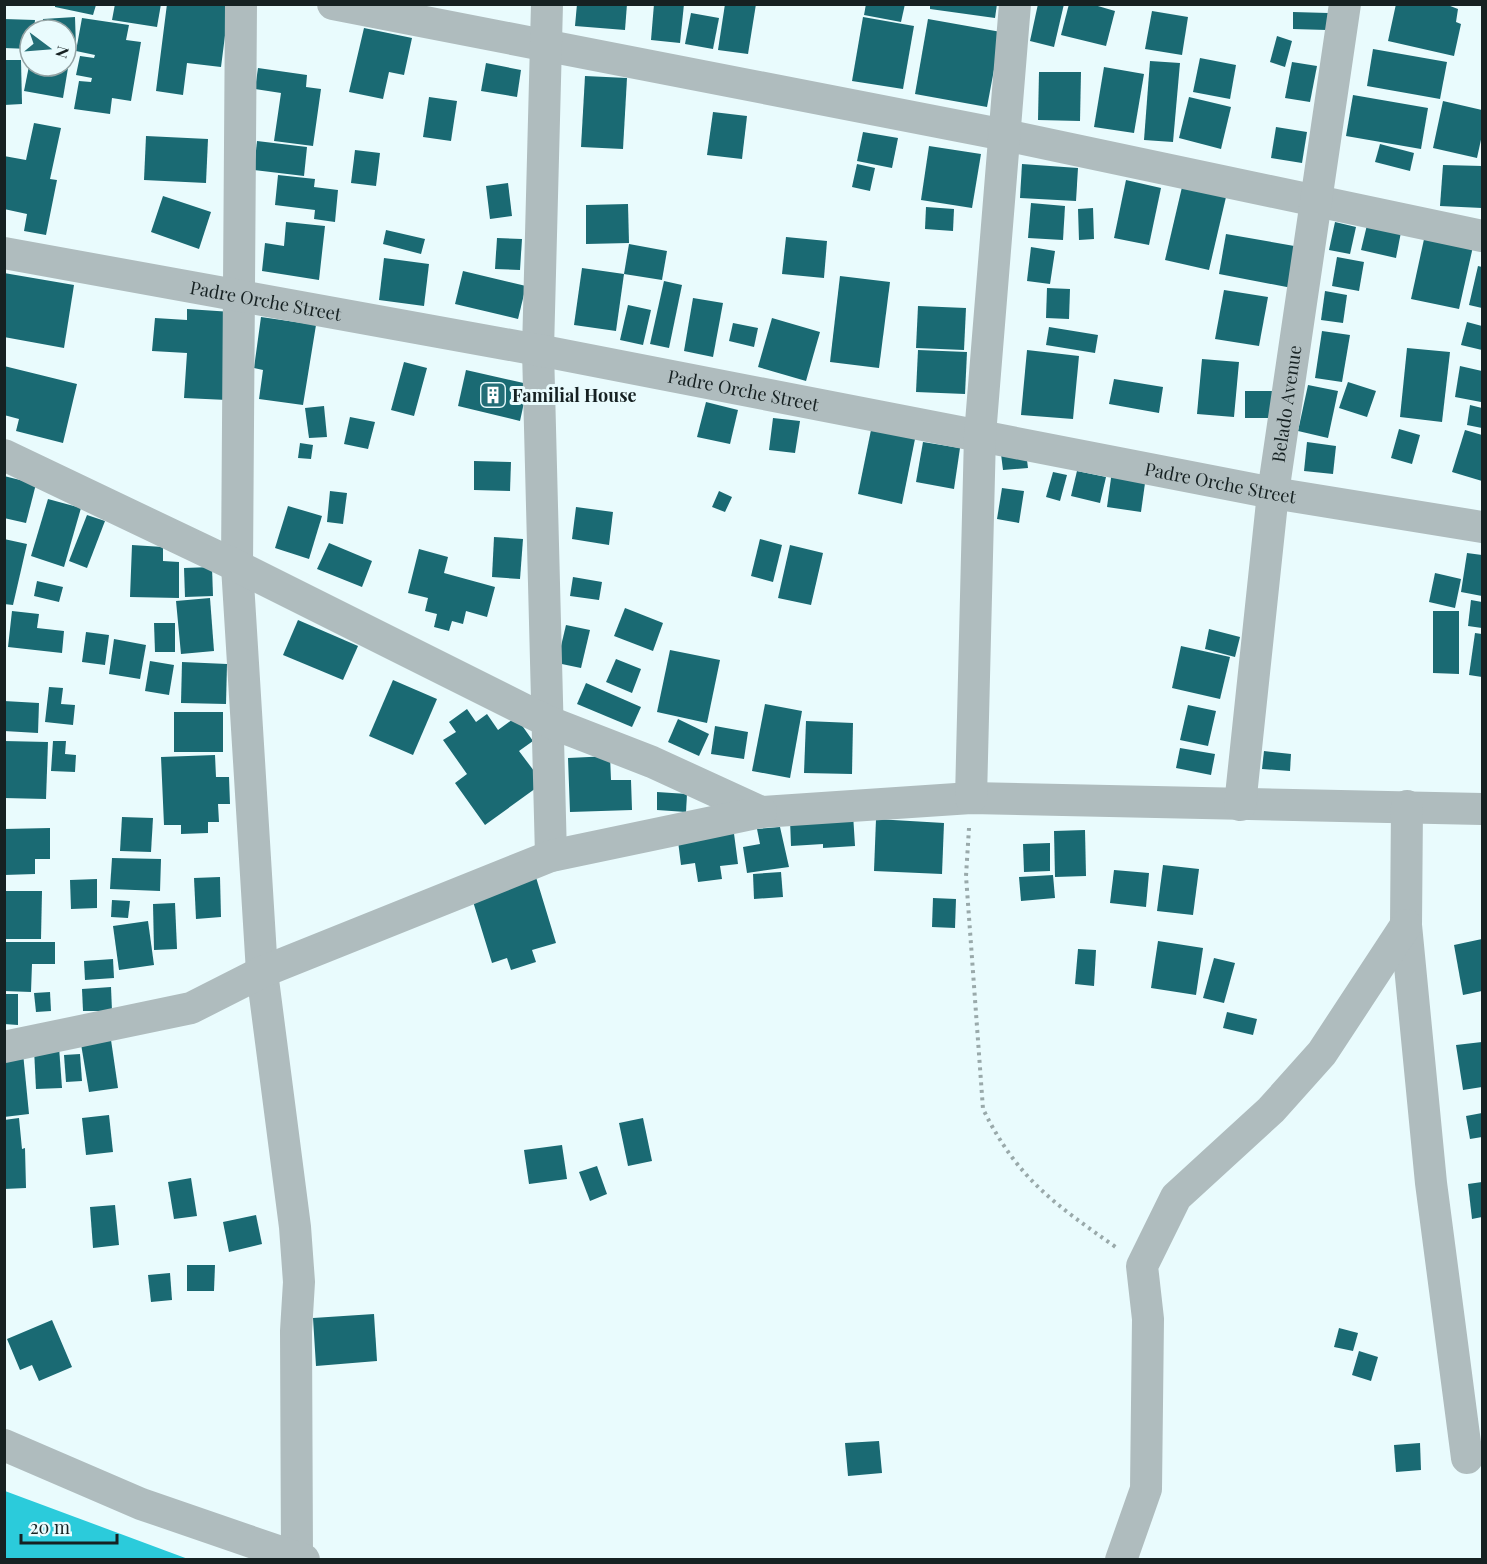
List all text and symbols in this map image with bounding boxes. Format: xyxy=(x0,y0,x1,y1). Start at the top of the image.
north arrow xyxy=(18,18,78,78)
text: N xyxy=(51,44,75,61)
street label: Padre Orche Street xyxy=(188,275,344,326)
street label: Belado Avenue xyxy=(1266,344,1307,464)
street label: Padre Orche Street xyxy=(666,364,822,417)
building icon: Familial House xyxy=(478,380,508,410)
place label: Familial House xyxy=(512,383,637,407)
street label: Padre Orche Street xyxy=(1143,456,1298,509)
scale bar xyxy=(21,1507,117,1545)
text: 20 m xyxy=(30,1515,70,1539)

